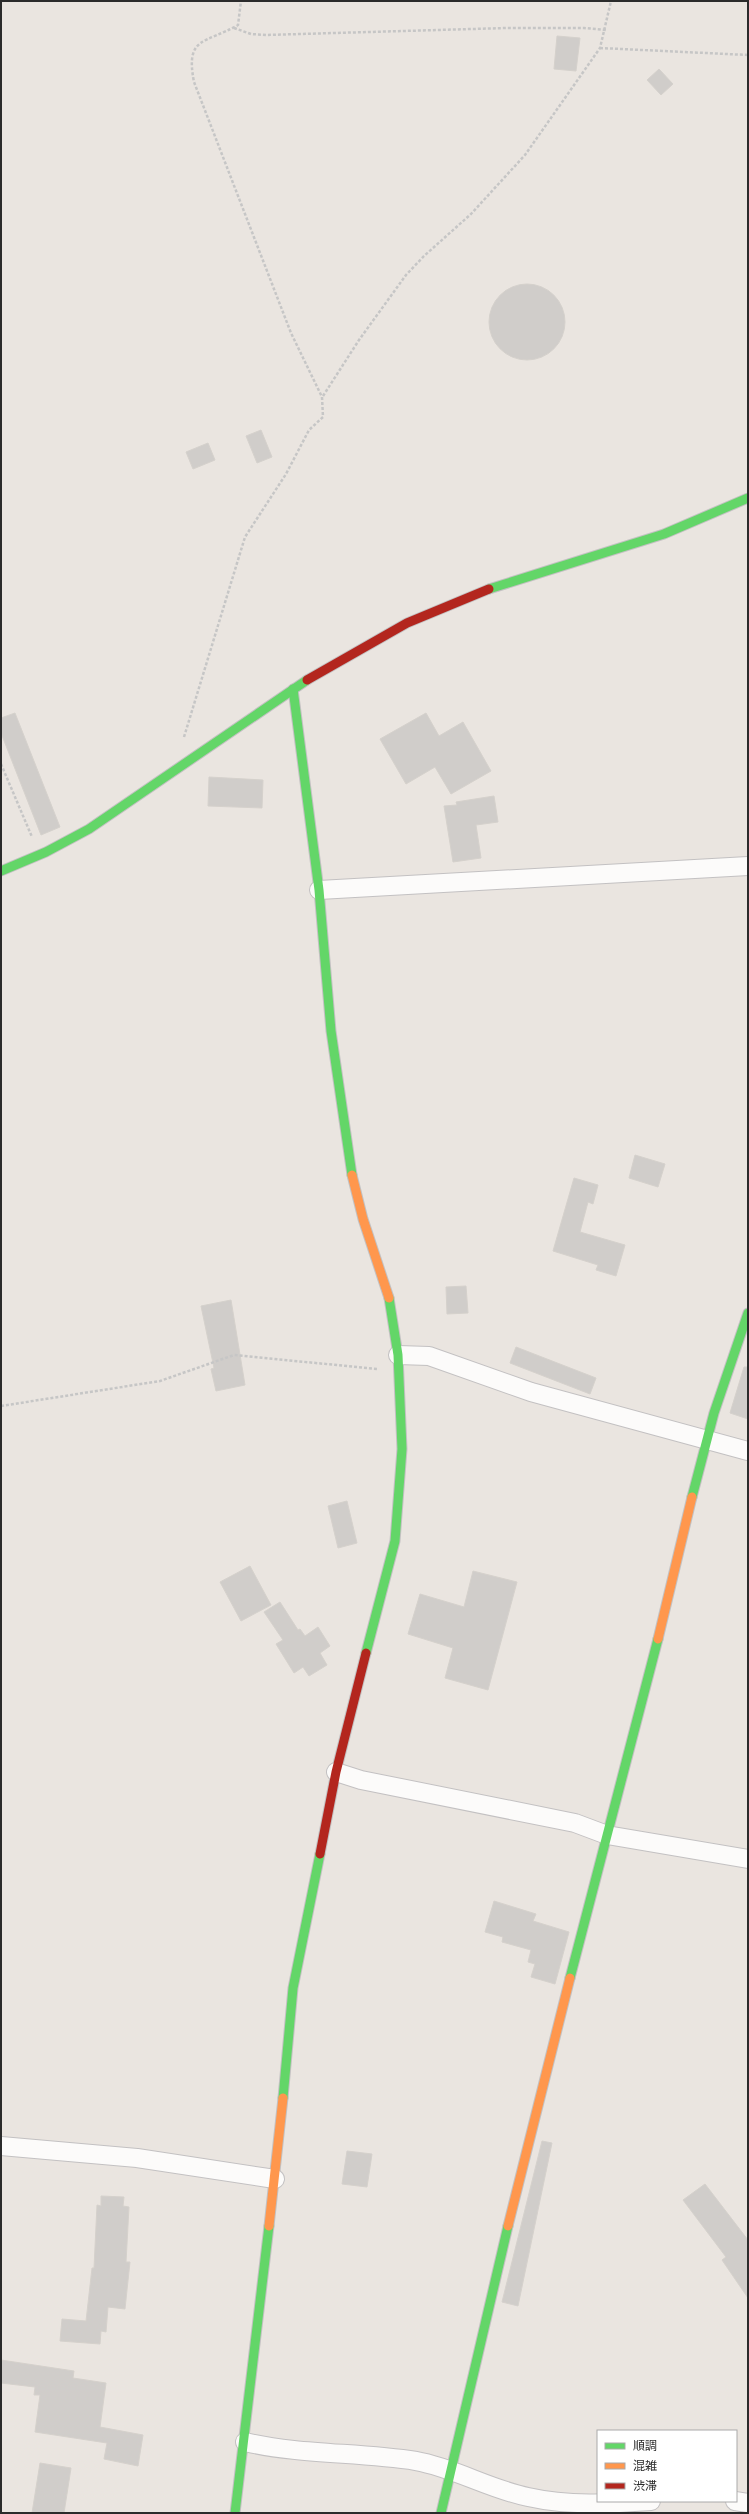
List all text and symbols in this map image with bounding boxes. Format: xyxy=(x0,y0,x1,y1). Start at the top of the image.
legend xyxy=(597,2430,737,2502)
text: 順調 xyxy=(633,2438,657,2453)
text: 混雑 xyxy=(633,2458,657,2473)
text: 渋滞 xyxy=(633,2478,657,2493)

